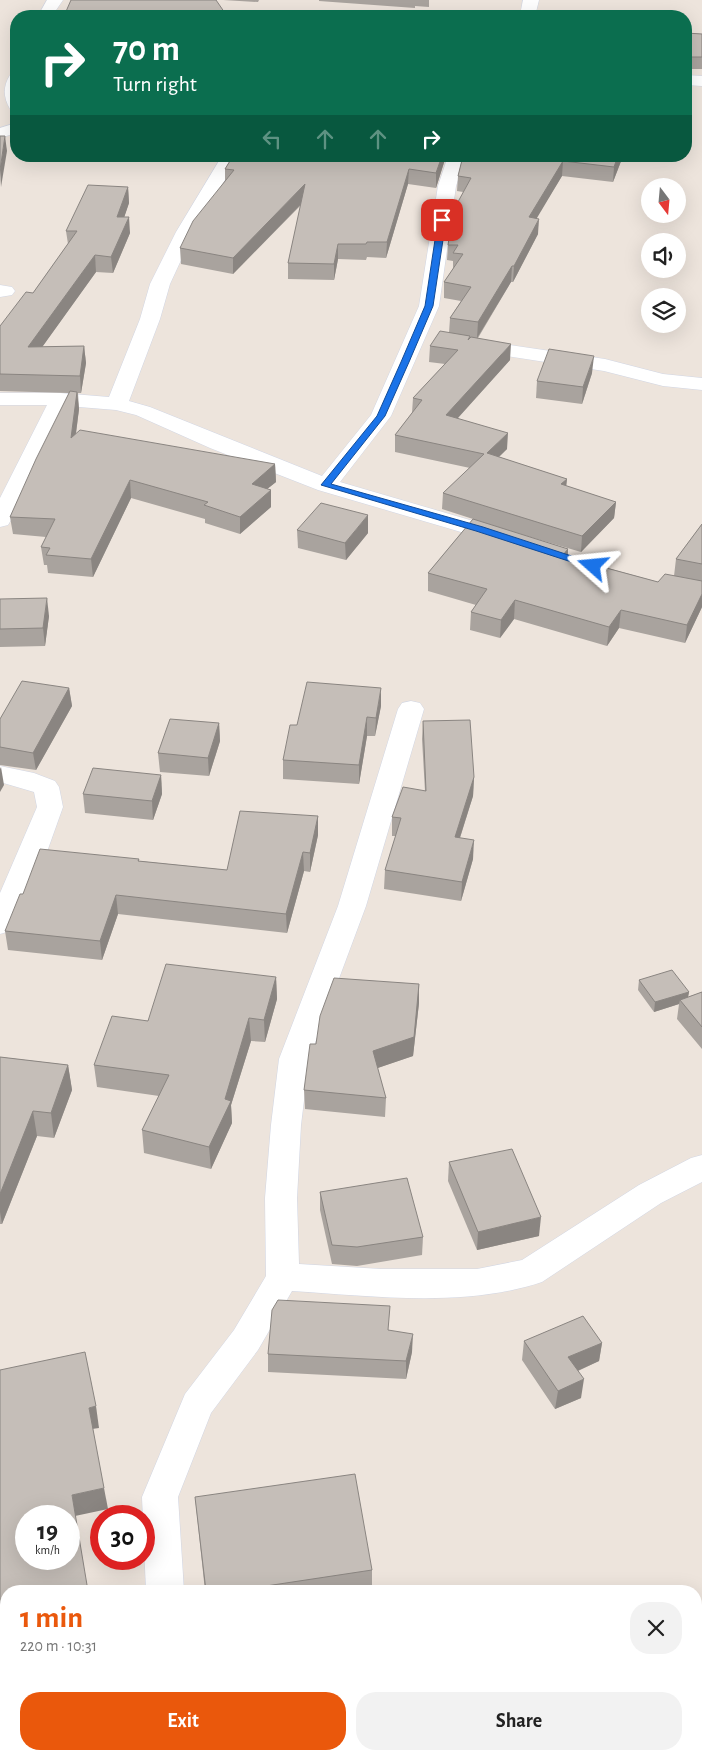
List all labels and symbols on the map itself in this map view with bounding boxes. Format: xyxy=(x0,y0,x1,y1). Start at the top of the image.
north arrow xyxy=(641,178,686,222)
pin xyxy=(421,199,463,241)
position arrow xyxy=(566,539,618,591)
speed limit sign: 30 xyxy=(90,1505,155,1570)

